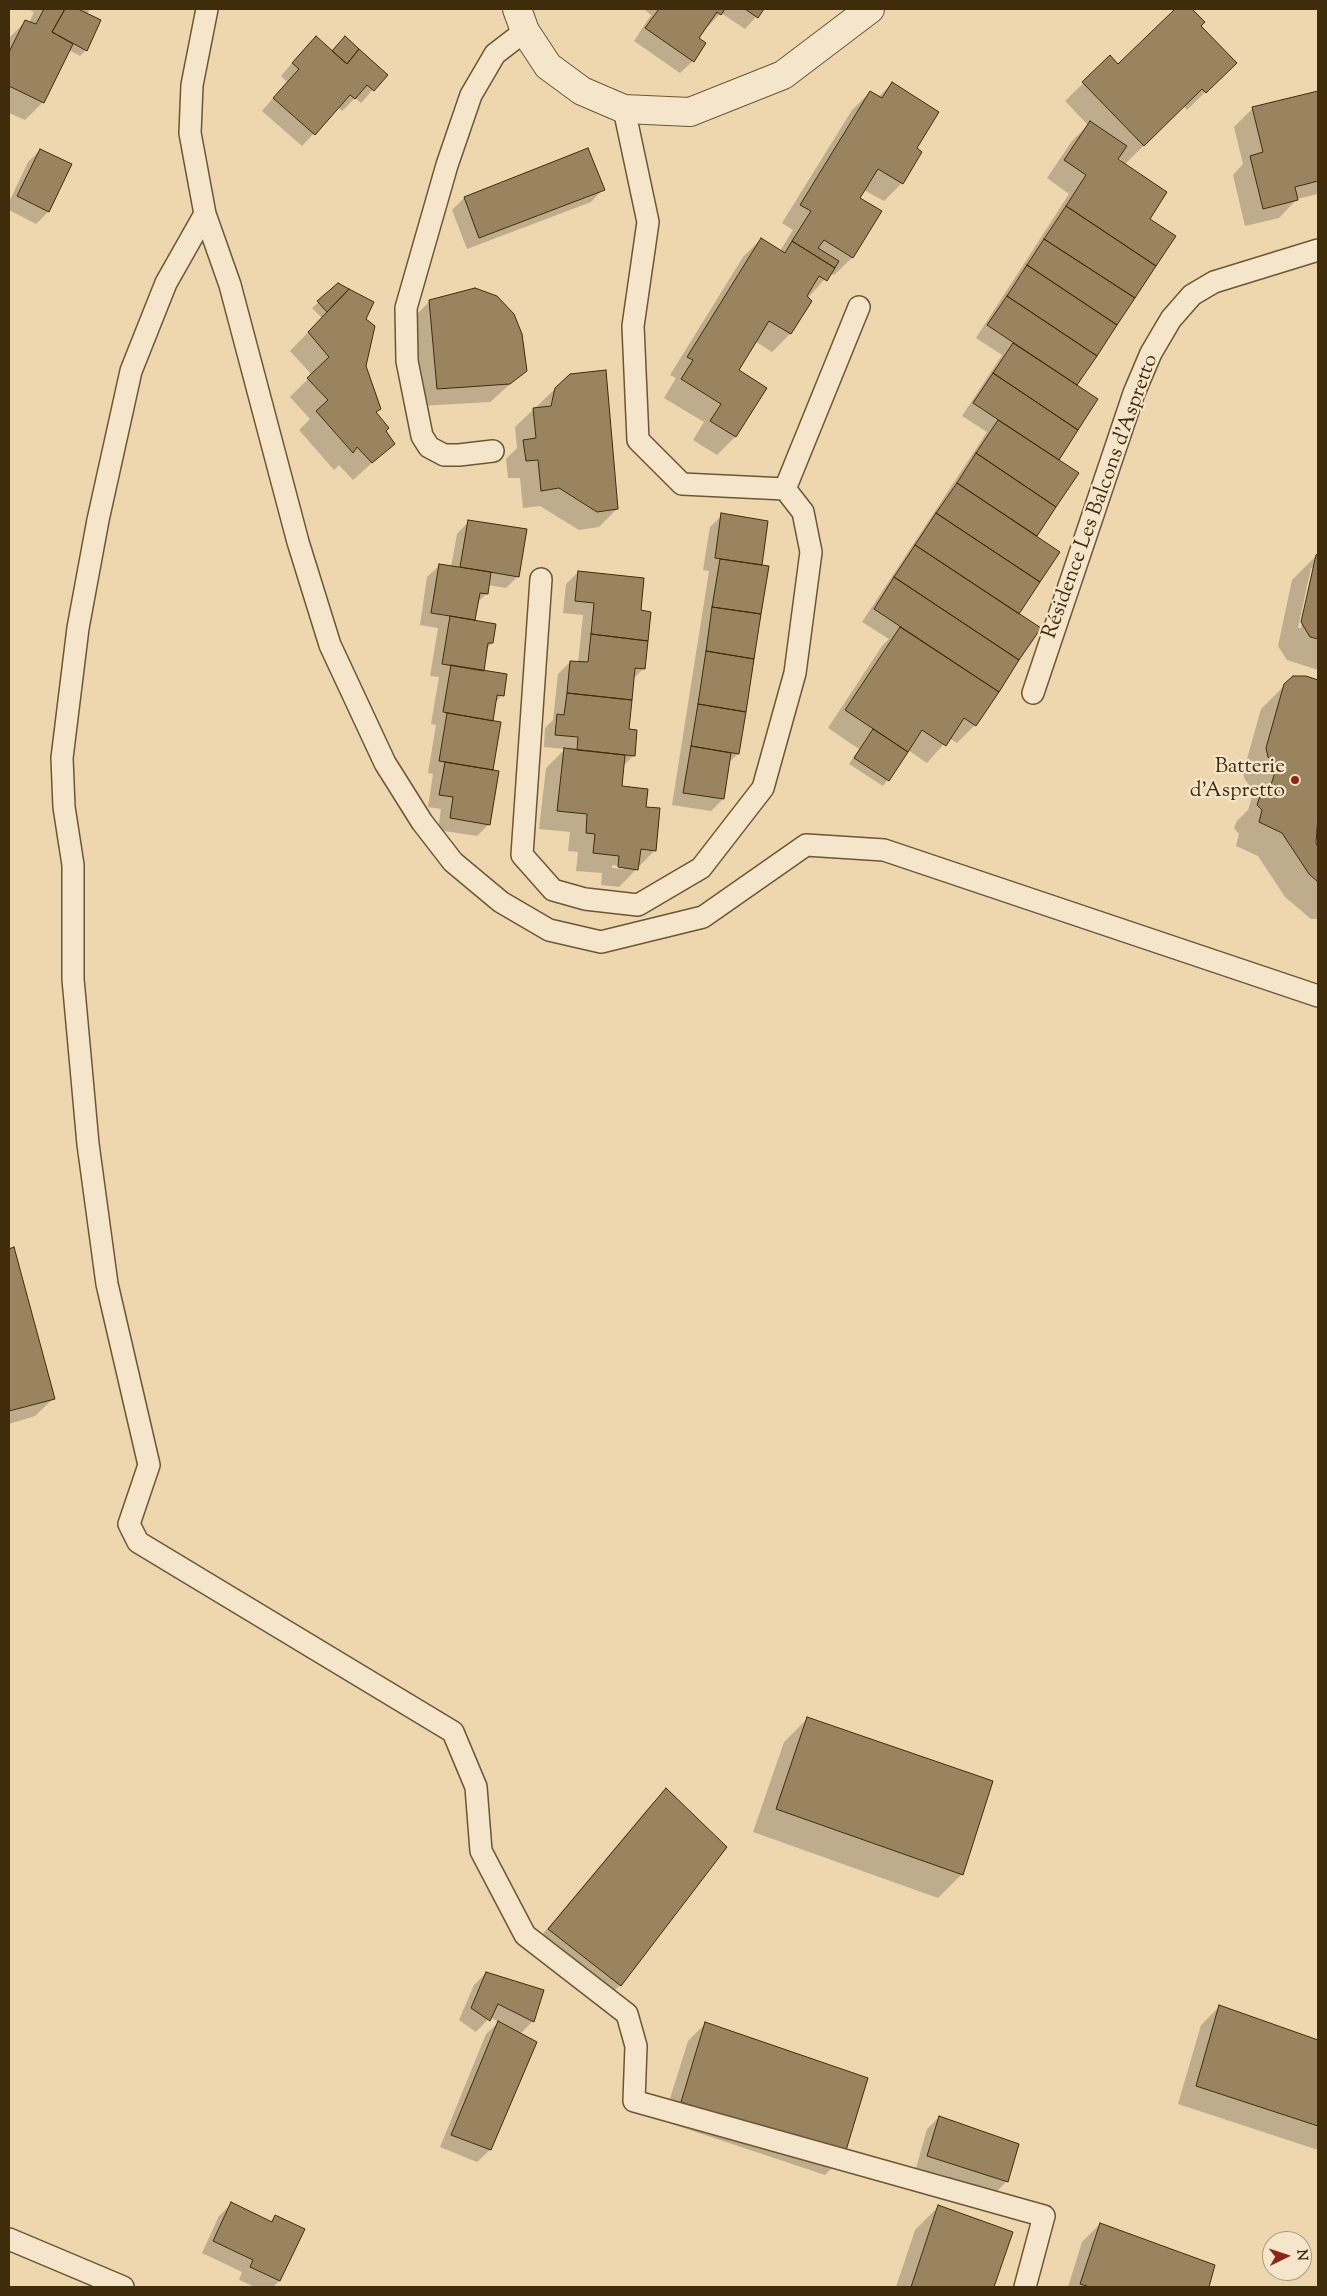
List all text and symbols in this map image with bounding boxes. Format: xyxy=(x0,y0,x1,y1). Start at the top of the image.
street label: Résidence Les Balcons d'Aspretto xyxy=(1039,351,1165,643)
place label: Batterie d'Aspretto xyxy=(1190,755,1285,805)
marker: Batterie d'Aspretto xyxy=(1289,774,1301,786)
north arrow xyxy=(1262,2231,1312,2281)
text: N xyxy=(1291,2249,1311,2261)

